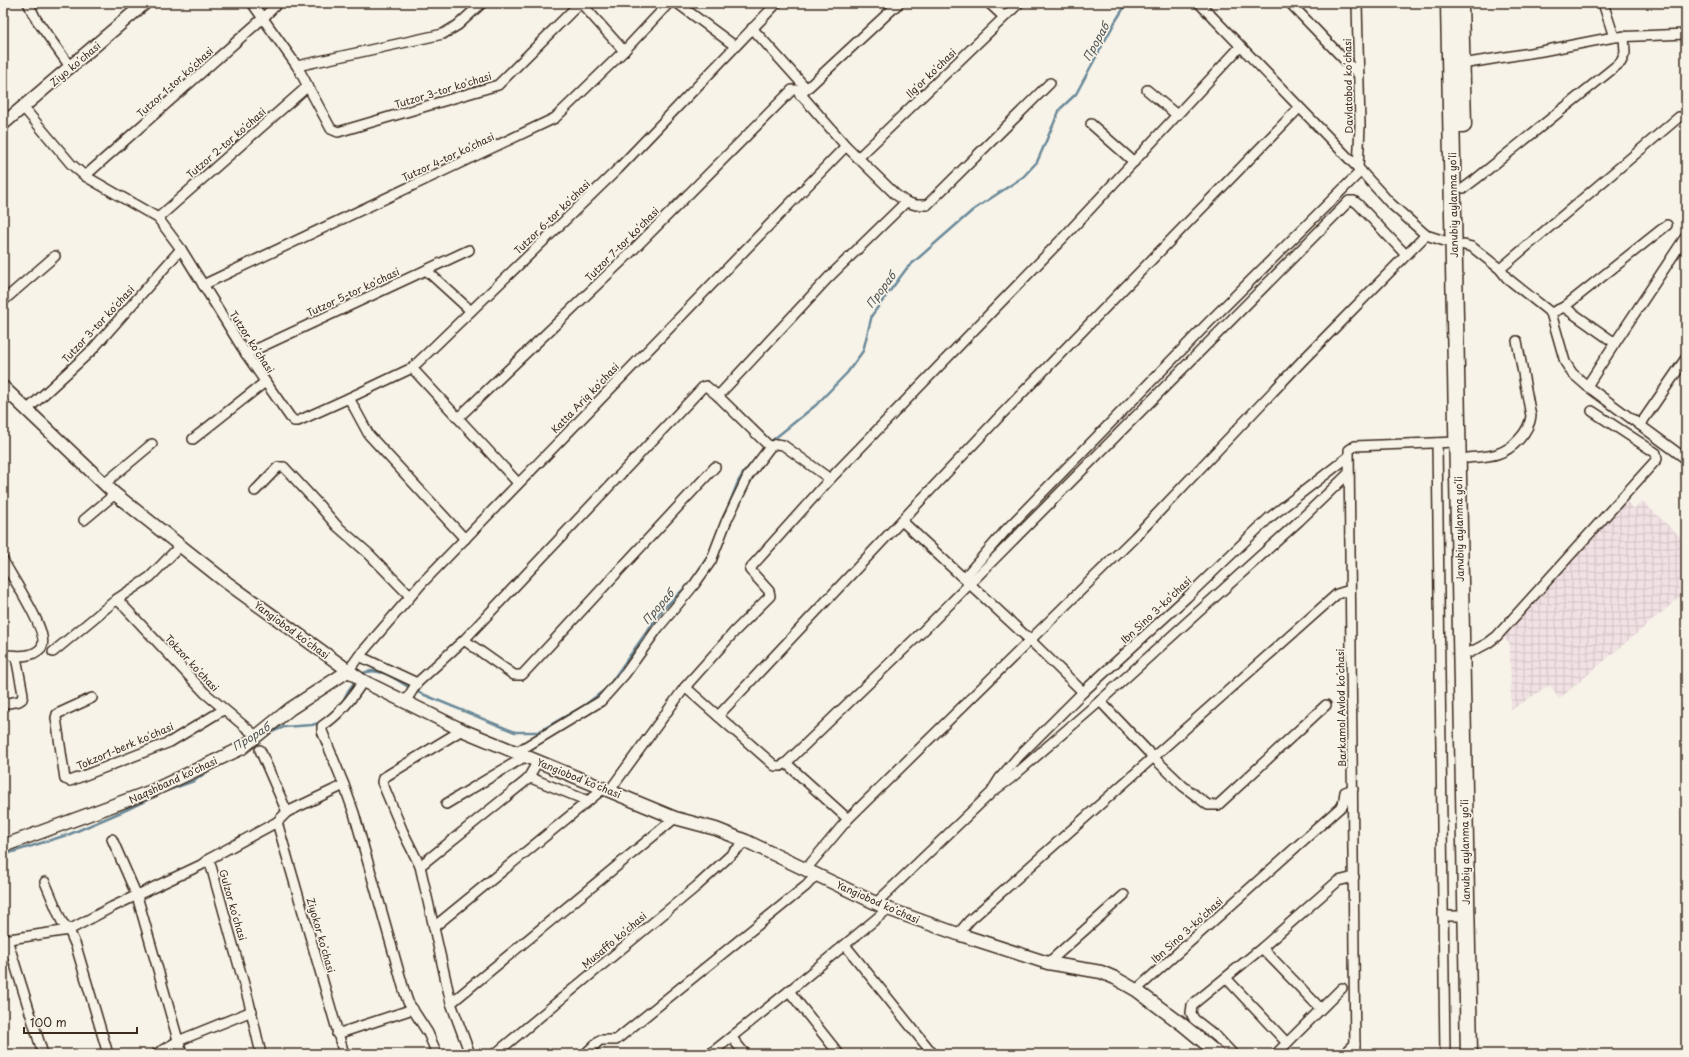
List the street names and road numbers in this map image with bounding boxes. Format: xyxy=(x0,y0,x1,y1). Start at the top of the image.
street label: Ziyo koʻchasi xyxy=(46,38,104,90)
street label: Davlatobod koʻchasi xyxy=(1339,38,1356,134)
street label: Tutzor 1-tor koʻchasi xyxy=(133,43,216,120)
street label: Ilgʻor koʻchasi xyxy=(902,45,959,101)
street label: Tutzor 3-tor koʻchasi xyxy=(393,68,493,111)
street label: Tutzor 2-tor koʻchasi xyxy=(183,104,269,181)
street label: Tutzor 4-tor koʻchasi xyxy=(399,128,497,185)
street label: Janubiy aylanma yoʻli xyxy=(1444,152,1462,258)
street label: Tutzor 6-tor koʻchasi xyxy=(510,176,593,257)
street label: Tutzor 7-tor koʻchasi xyxy=(581,203,662,284)
street label: Tutzor 5-tor koʻchasi xyxy=(304,263,402,320)
street label: Tutzor 3-tor koʻchasi xyxy=(58,282,137,366)
street label: Tutzor koʻchasi xyxy=(227,308,278,376)
street label: Katta Ariq koʻchasi xyxy=(547,359,622,436)
street label: Janubiy aylanma yoʻli xyxy=(1450,476,1468,582)
street label: Ibn Sino 3-koʼchasi xyxy=(1117,573,1194,646)
street label: Yangiobod koʻchasi xyxy=(252,597,333,662)
street label: Tokzor koʻchasi xyxy=(162,631,223,695)
street label: Barkamol Avlod koʻchasi xyxy=(1332,649,1349,767)
street label: Tokzor1-berk koʻchasi xyxy=(74,718,176,773)
street label: Naqshband ko'chasi xyxy=(126,752,220,807)
street label: Yangiobod koʻchasi xyxy=(535,754,624,801)
street label: Janubiy aylanma yoʻli xyxy=(1456,799,1474,905)
street label: Gulzor koʻchasi xyxy=(216,868,251,942)
street label: Yangiobod koʻchasi xyxy=(834,876,922,927)
street label: Ibn Sino 3-koʼchasi xyxy=(1148,893,1226,966)
street label: Ziyokor koʻchasi xyxy=(304,895,339,974)
street label: Musaffo koʻchasi xyxy=(578,908,649,971)

